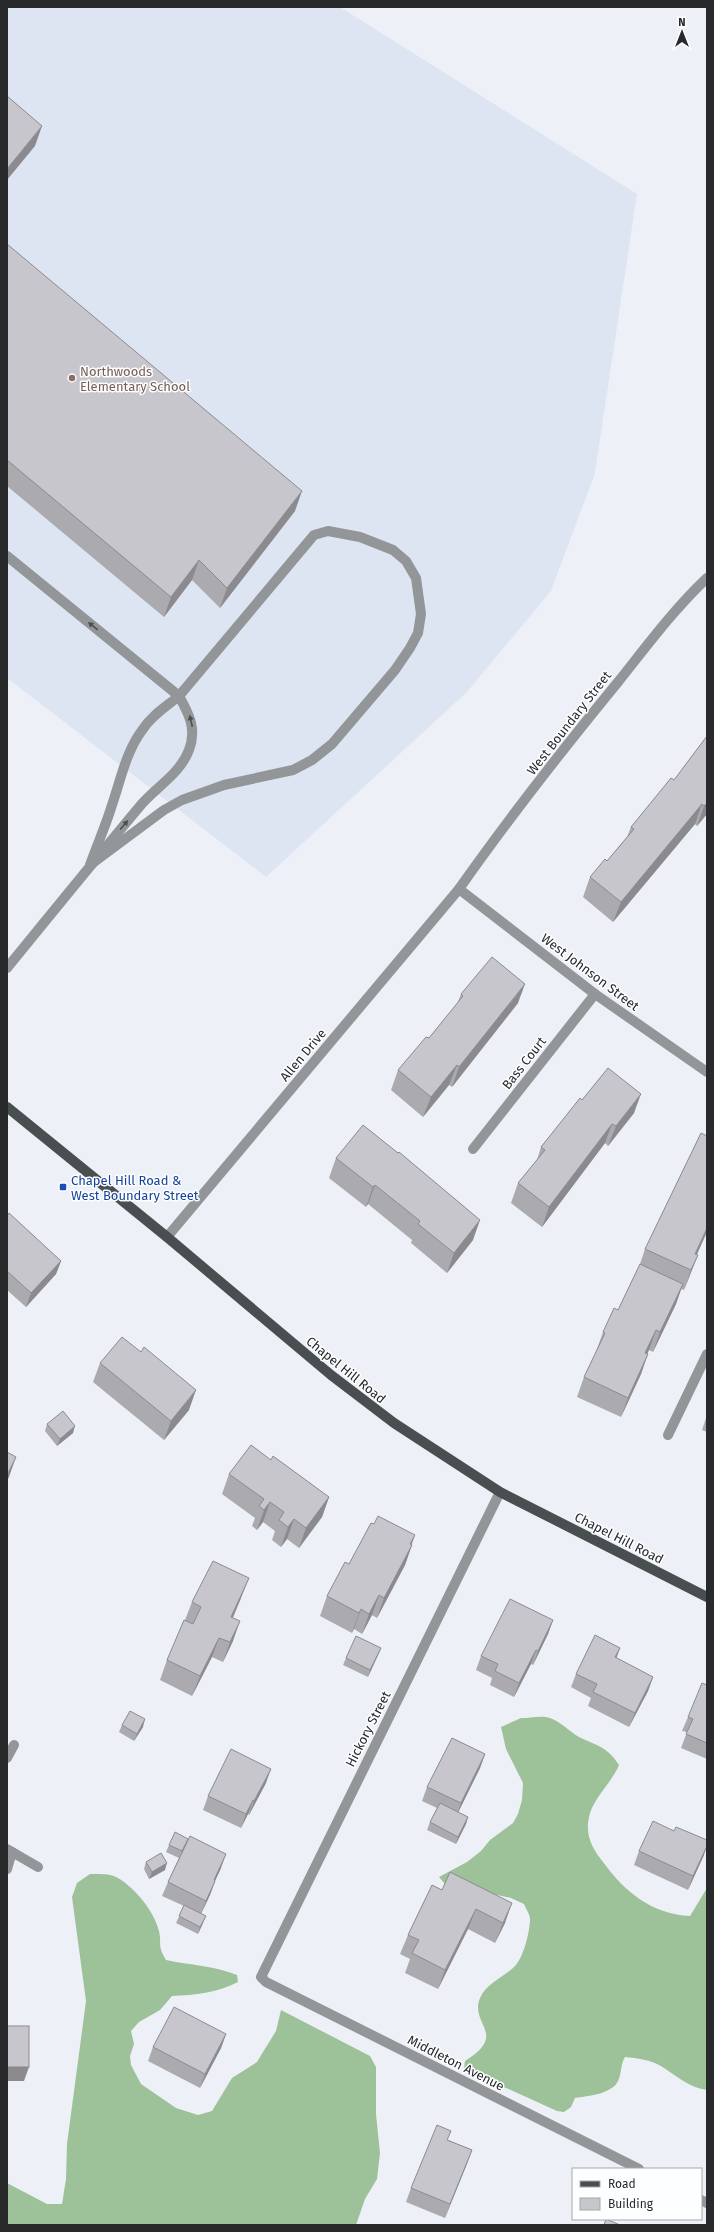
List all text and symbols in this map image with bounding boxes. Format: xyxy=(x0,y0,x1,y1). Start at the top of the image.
north arrow xyxy=(662,12,702,52)
text: N xyxy=(678,16,686,29)
place label: Northwoods Elementary School xyxy=(80,364,190,394)
marker: Northwoods Elementary School xyxy=(67,373,77,383)
one-way arrow xyxy=(88,622,99,631)
street label: West Boundary Street xyxy=(524,668,614,778)
one-way arrow xyxy=(188,715,194,727)
one-way arrow xyxy=(120,820,129,830)
street label: West Johnson Street xyxy=(538,930,642,1014)
street label: Allen Drive xyxy=(277,1026,329,1084)
street label: Bass Court xyxy=(499,1034,549,1092)
place label: Chapel Hill Road & West Boundary Street xyxy=(71,1173,199,1203)
marker: Chapel Hill Road & West Boundary Street xyxy=(58,1182,68,1192)
street label: Chapel Hill Road xyxy=(303,1334,389,1406)
street label: Chapel Hill Road xyxy=(572,1509,666,1567)
street label: Hickory Street xyxy=(342,1688,394,1769)
street label: Middleton Avenue xyxy=(405,2032,507,2094)
legend xyxy=(572,2168,702,2220)
text: Road xyxy=(608,2177,636,2191)
text: Building xyxy=(608,2197,654,2211)

